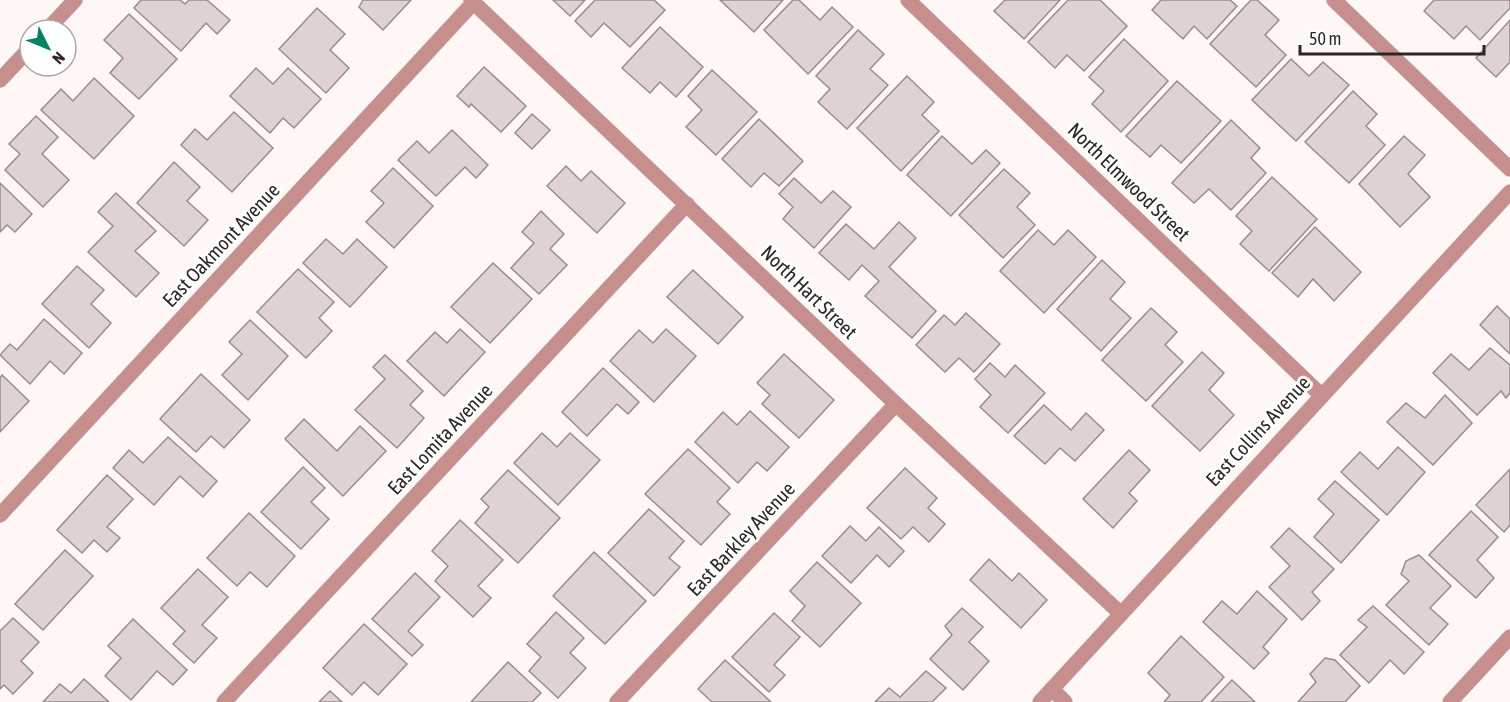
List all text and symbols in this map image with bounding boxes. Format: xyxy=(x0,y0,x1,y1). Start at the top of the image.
north arrow xyxy=(18,18,78,78)
scale bar xyxy=(1300,18,1484,56)
text: 50 m xyxy=(1309,28,1341,49)
text: N xyxy=(49,49,69,68)
street label: North Elmwood Street xyxy=(1064,118,1195,246)
street label: East Oakmont Avenue xyxy=(157,178,284,311)
street label: North Hart Street xyxy=(757,240,862,343)
street label: East Collins Avenue xyxy=(1201,371,1314,490)
street label: East Lomita Avenue xyxy=(383,379,497,499)
street label: East Barkley Avenue xyxy=(682,477,799,600)

